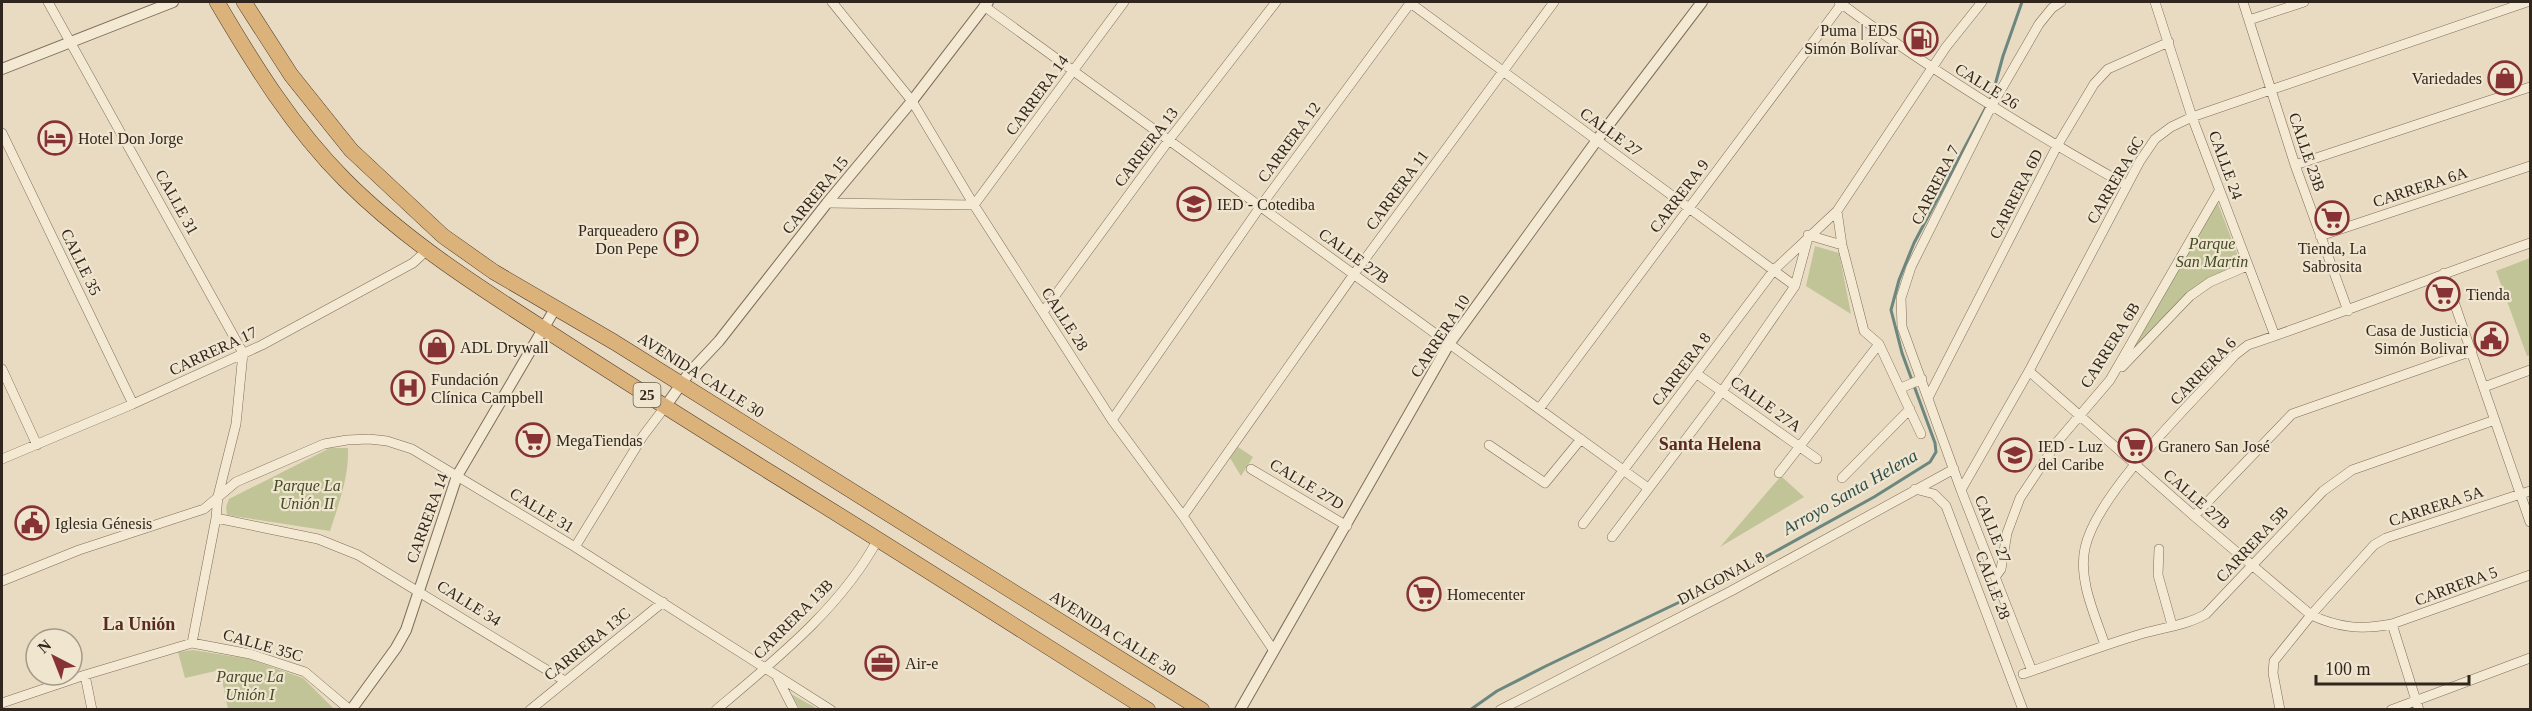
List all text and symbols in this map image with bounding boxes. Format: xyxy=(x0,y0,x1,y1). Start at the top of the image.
fuel station icon: Puma | EDS Simón Bolívar xyxy=(1903,21,1939,57)
place label: Puma | EDS Simón Bolívar xyxy=(1804,22,1899,57)
street label: CARRERA 14 xyxy=(1002,52,1072,138)
street label: CALLE 26 xyxy=(1952,60,2022,112)
shop icon: Variedades xyxy=(2487,60,2523,96)
place label: Variedades xyxy=(2412,70,2482,87)
street label: CARRERA 12 xyxy=(1254,99,1324,185)
street label: CARRERA 13 xyxy=(1111,104,1181,190)
street label: CALLE 27 xyxy=(1577,104,1645,160)
street label: CALLE 23B xyxy=(2286,110,2328,194)
hotel icon: Hotel Don Jorge xyxy=(37,120,73,156)
street label: CALLE 24 xyxy=(2206,128,2246,202)
place label: Hotel Don Jorge xyxy=(78,130,183,148)
street label: CARRERA 6C xyxy=(2083,134,2147,226)
street label: CARRERA 7 xyxy=(1908,143,1962,227)
street label: CARRERA 6D xyxy=(1986,146,2046,242)
street label: CARRERA 11 xyxy=(1362,147,1432,233)
street label: CARRERA 15 xyxy=(779,153,851,237)
street label: CARRERA 9 xyxy=(1646,156,1712,236)
street label: CARRERA 6A xyxy=(2371,164,2470,210)
street label: CALLE 31 xyxy=(152,167,202,237)
school or university icon: IED - Cotediba xyxy=(1176,186,1212,222)
place label: IED - Cotediba xyxy=(1217,196,1315,213)
supermarket icon: Tienda, La Sabrosita xyxy=(2314,200,2350,236)
parking icon: Parqueadero Don Pepe xyxy=(663,221,699,257)
place label: Parqueadero Don Pepe xyxy=(578,222,658,258)
street label: CALLE 27B xyxy=(1316,225,1392,287)
street label: CALLE 35 xyxy=(58,226,104,298)
park label: Parque San Martin xyxy=(2176,235,2248,270)
place label: Tienda, La Sabrosita xyxy=(2298,240,2366,275)
supermarket icon: Tienda xyxy=(2425,276,2461,312)
street label: CALLE 28 xyxy=(1038,284,1092,354)
place label: Tienda xyxy=(2466,286,2510,303)
street label: CARRERA 10 xyxy=(1407,292,1473,380)
street label: CARRERA 6B xyxy=(2077,299,2143,391)
public building icon: Casa de Justicia Simón Bolivar xyxy=(2473,321,2509,357)
place label: Casa de Justicia Simón Bolivar xyxy=(2366,322,2469,357)
street label: CARRERA 17 xyxy=(166,323,260,379)
shop icon: ADL Drywall xyxy=(419,329,455,365)
street label: AVENIDA CALLE 30 xyxy=(635,329,767,421)
street label: CARRERA 8 xyxy=(1648,329,1714,409)
street label: CARRERA 6 xyxy=(2167,334,2239,408)
place label: ADL Drywall xyxy=(460,339,549,357)
hospital icon: Fundación Clínica Campbell xyxy=(390,370,426,406)
place label: Fundación Clínica Campbell xyxy=(431,371,544,407)
street label: CALLE 27A xyxy=(1727,373,1805,436)
road number: 25 xyxy=(634,383,660,407)
supermarket icon: MegaTiendas xyxy=(515,422,551,458)
supermarket icon: Granero San José xyxy=(2117,428,2153,464)
place label: MegaTiendas xyxy=(556,432,643,450)
district label: Santa Helena xyxy=(1659,434,1761,454)
school or university icon: IED - Luz del Caribe xyxy=(1997,437,2033,473)
place label: IED - Luz del Caribe xyxy=(2038,438,2104,473)
place label: Granero San José xyxy=(2158,438,2270,455)
water label: Arroyo Santa Helena xyxy=(1778,445,1921,539)
street label: CALLE 27D xyxy=(1267,455,1347,513)
street label: CALLE 27B xyxy=(2160,466,2234,532)
street label: CARRERA 14 xyxy=(403,471,451,565)
park label: Parque La Unión II xyxy=(272,477,341,512)
street label: CARRERA 5A xyxy=(2387,483,2486,529)
street label: CALLE 31 xyxy=(507,484,577,536)
street label: CALLE 27 xyxy=(1972,493,2014,565)
street label: CARRERA 5B xyxy=(2213,503,2291,585)
public building icon: Iglesia Génesis xyxy=(14,505,50,541)
place label: Iglesia Génesis xyxy=(55,515,152,533)
street label: DIAGONAL 8 xyxy=(1675,548,1767,608)
street label: CALLE 28 xyxy=(1972,549,2014,621)
street label: CARRERA 5 xyxy=(2412,563,2500,609)
street label: CARRERA 13B xyxy=(750,576,836,662)
supermarket icon: Homecenter xyxy=(1406,576,1442,612)
street label: CALLE 34 xyxy=(434,577,504,629)
place label: Homecenter xyxy=(1447,586,1526,603)
street label: AVENIDA CALLE 30 xyxy=(1047,587,1179,679)
street label: CARRERA 13C xyxy=(541,604,633,684)
district label: La Unión xyxy=(103,614,175,634)
street label: CALLE 35C xyxy=(221,625,305,665)
north arrow xyxy=(24,627,84,687)
text: N xyxy=(34,636,55,656)
office icon: Air-e xyxy=(864,645,900,681)
scale bar xyxy=(2316,648,2469,686)
place label: Air-e xyxy=(905,655,938,672)
text: 100 m xyxy=(2325,659,2371,679)
park label: Parque La Unión I xyxy=(215,668,284,703)

